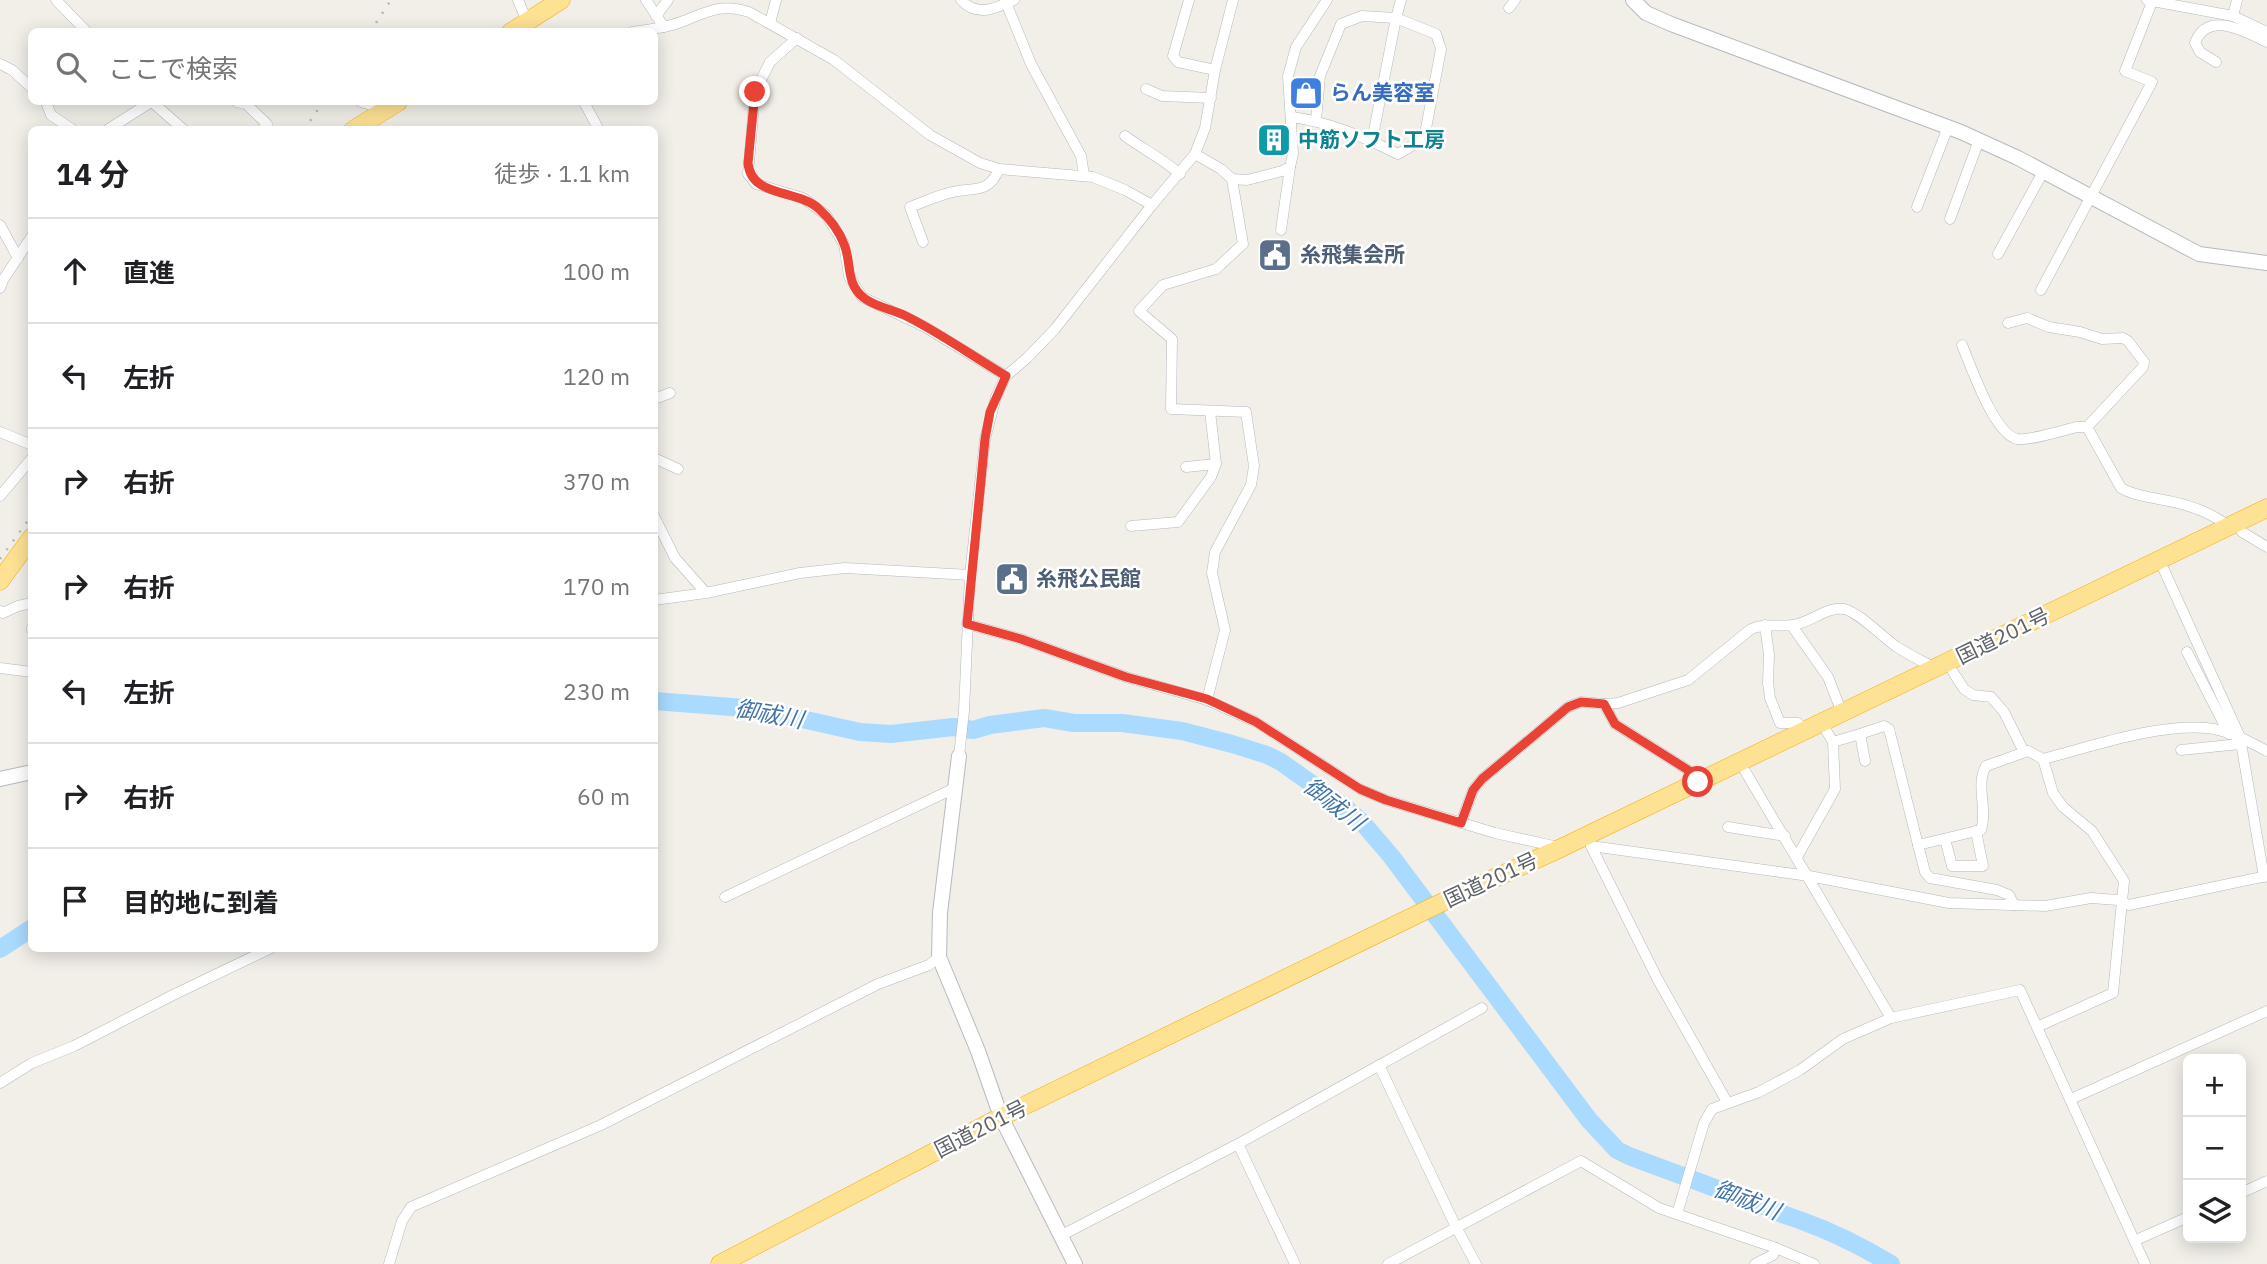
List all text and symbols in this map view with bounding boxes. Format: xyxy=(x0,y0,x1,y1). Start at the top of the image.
search box xyxy=(28,28,658,105)
icon: search xyxy=(52,48,90,86)
text: ここで検索 xyxy=(108,51,238,85)
shop icon: らん美容室 xyxy=(1287,74,1325,112)
route end xyxy=(739,76,770,107)
place label: らん美容室 xyxy=(1330,78,1435,106)
building icon: 中筋ソフト工房 xyxy=(1255,121,1293,159)
place label: 中筋ソフト工房 xyxy=(1298,125,1445,153)
text: 14 分 xyxy=(56,154,129,193)
text: 徒歩 · 1.1 km xyxy=(494,158,630,188)
public building icon: 糸飛集会所 xyxy=(1256,236,1294,274)
place label: 糸飛集会所 xyxy=(1300,240,1405,268)
icon: ahead xyxy=(56,252,94,290)
text: 直進 xyxy=(123,255,175,289)
text: 100 m xyxy=(563,256,630,286)
icon: left xyxy=(56,357,94,395)
text: 左折 xyxy=(123,360,175,394)
text: 120 m xyxy=(563,361,630,391)
icon: right xyxy=(56,462,94,500)
text: 右折 xyxy=(123,465,175,499)
text: 370 m xyxy=(563,466,630,496)
public building icon: 糸飛公民館 xyxy=(993,560,1031,598)
place label: 糸飛公民館 xyxy=(1036,564,1141,592)
icon: right xyxy=(56,567,94,605)
text: 右折 xyxy=(123,570,175,604)
text: 170 m xyxy=(563,571,630,601)
street label: 国道201号 xyxy=(1951,600,2054,670)
icon: left xyxy=(56,672,94,710)
text: 左折 xyxy=(123,675,175,709)
text: 230 m xyxy=(563,676,630,706)
water label: 御祓川 xyxy=(733,692,809,734)
route start xyxy=(1682,766,1713,797)
water label: 御祓川 xyxy=(1298,770,1373,838)
icon: right xyxy=(56,777,94,815)
text: 右折 xyxy=(123,780,175,814)
text: 60 m xyxy=(577,781,630,811)
street label: 国道201号 xyxy=(1439,845,1542,913)
icon: arrive xyxy=(56,882,94,920)
text: 目的地に到着 xyxy=(123,885,279,919)
map controls xyxy=(2183,1054,2246,1243)
button: + xyxy=(2183,1054,2246,1117)
street label: 国道201号 xyxy=(929,1093,1032,1163)
button: − xyxy=(2183,1117,2246,1180)
water label: 御祓川 xyxy=(1710,1173,1788,1227)
button: layers xyxy=(2183,1180,2246,1243)

